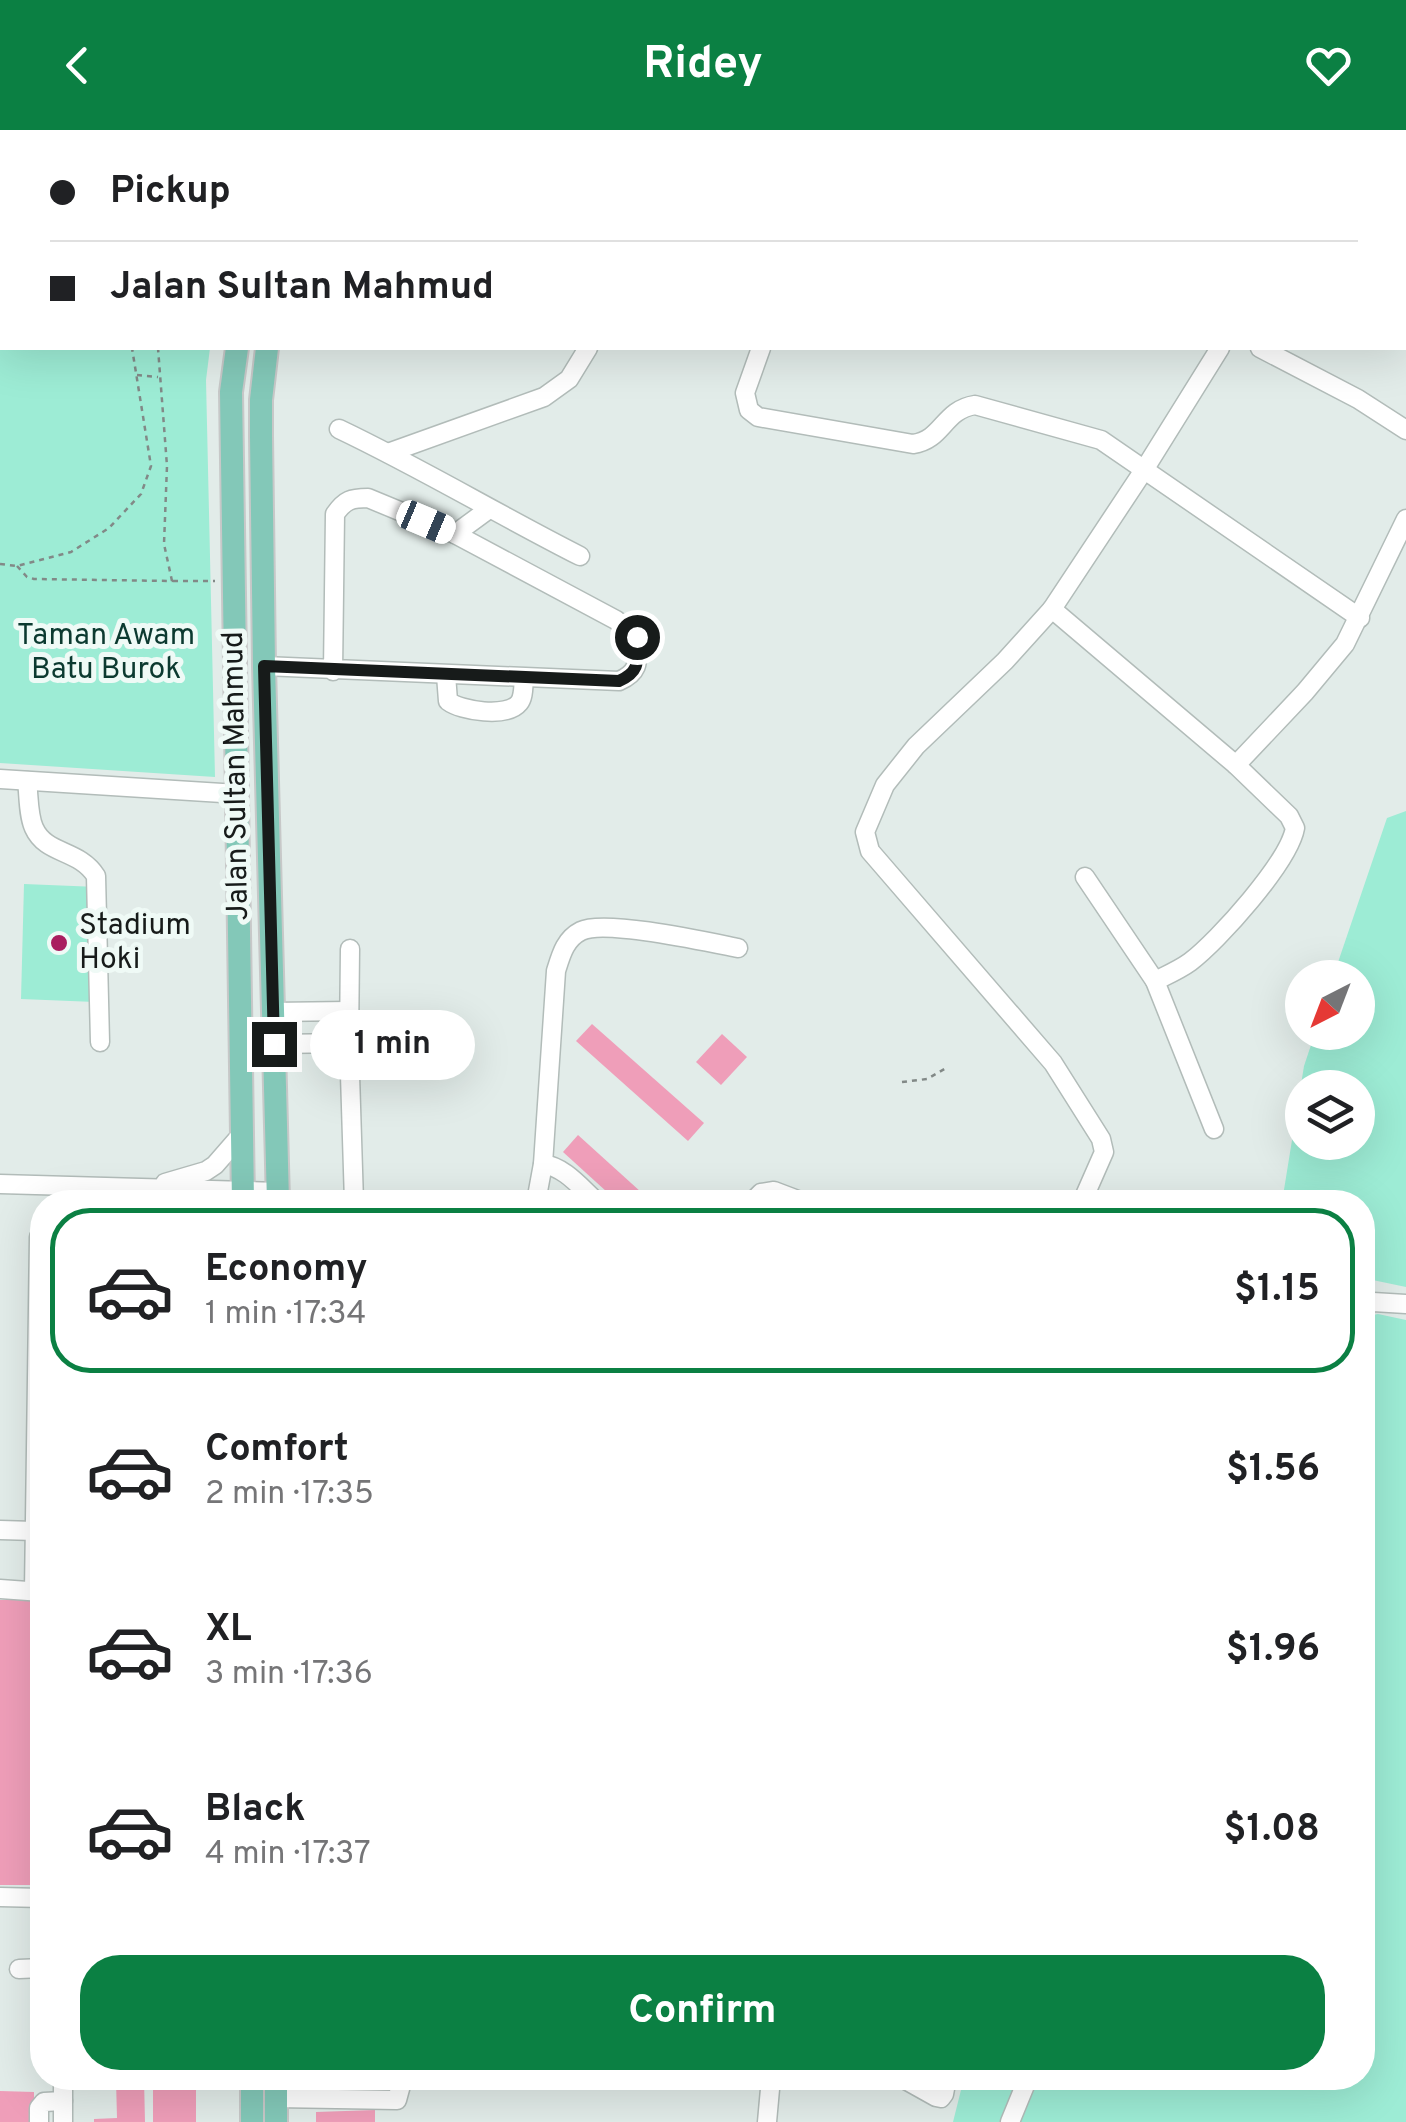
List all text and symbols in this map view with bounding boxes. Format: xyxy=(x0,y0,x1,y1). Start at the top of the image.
text: Ridey xyxy=(643,37,763,94)
icon: back xyxy=(50,38,105,93)
icon: heart xyxy=(1301,38,1356,93)
text: Pickup xyxy=(110,168,231,217)
text: Jalan Sultan Mahmud xyxy=(110,264,494,313)
car xyxy=(393,496,459,548)
route start xyxy=(615,615,660,660)
park label: Taman Awam Batu Burok xyxy=(17,618,195,689)
street label: Jalan Sultan Mahmud xyxy=(216,631,258,921)
place label: Stadium Hoki xyxy=(79,908,191,979)
marker: Stadium Hoki xyxy=(48,932,70,954)
north arrow xyxy=(1285,960,1375,1050)
map controls xyxy=(1285,960,1375,1160)
callout: 1 min xyxy=(309,1009,474,1079)
route end xyxy=(252,1022,297,1067)
text: 1 min xyxy=(354,1025,431,1065)
button: layers xyxy=(1285,1070,1375,1160)
icon: car xyxy=(85,1246,175,1336)
text: Economy xyxy=(205,1246,367,1295)
text: $1.15 xyxy=(1234,1266,1320,1315)
text: 1 min · 17:34 xyxy=(205,1295,366,1335)
icon: car xyxy=(85,1426,175,1516)
text: Comfort xyxy=(205,1426,349,1475)
text: $1.56 xyxy=(1226,1446,1320,1495)
text: 2 min · 17:35 xyxy=(205,1475,374,1515)
icon: car xyxy=(85,1606,175,1696)
text: XL xyxy=(205,1606,252,1655)
text: $1.96 xyxy=(1226,1626,1320,1675)
text: 3 min · 17:36 xyxy=(205,1655,373,1695)
icon: car xyxy=(85,1786,175,1876)
text: Black xyxy=(205,1786,305,1835)
text: $1.08 xyxy=(1224,1806,1320,1855)
text: 4 min · 17:37 xyxy=(205,1835,371,1875)
button: Confirm xyxy=(80,1955,1325,2070)

